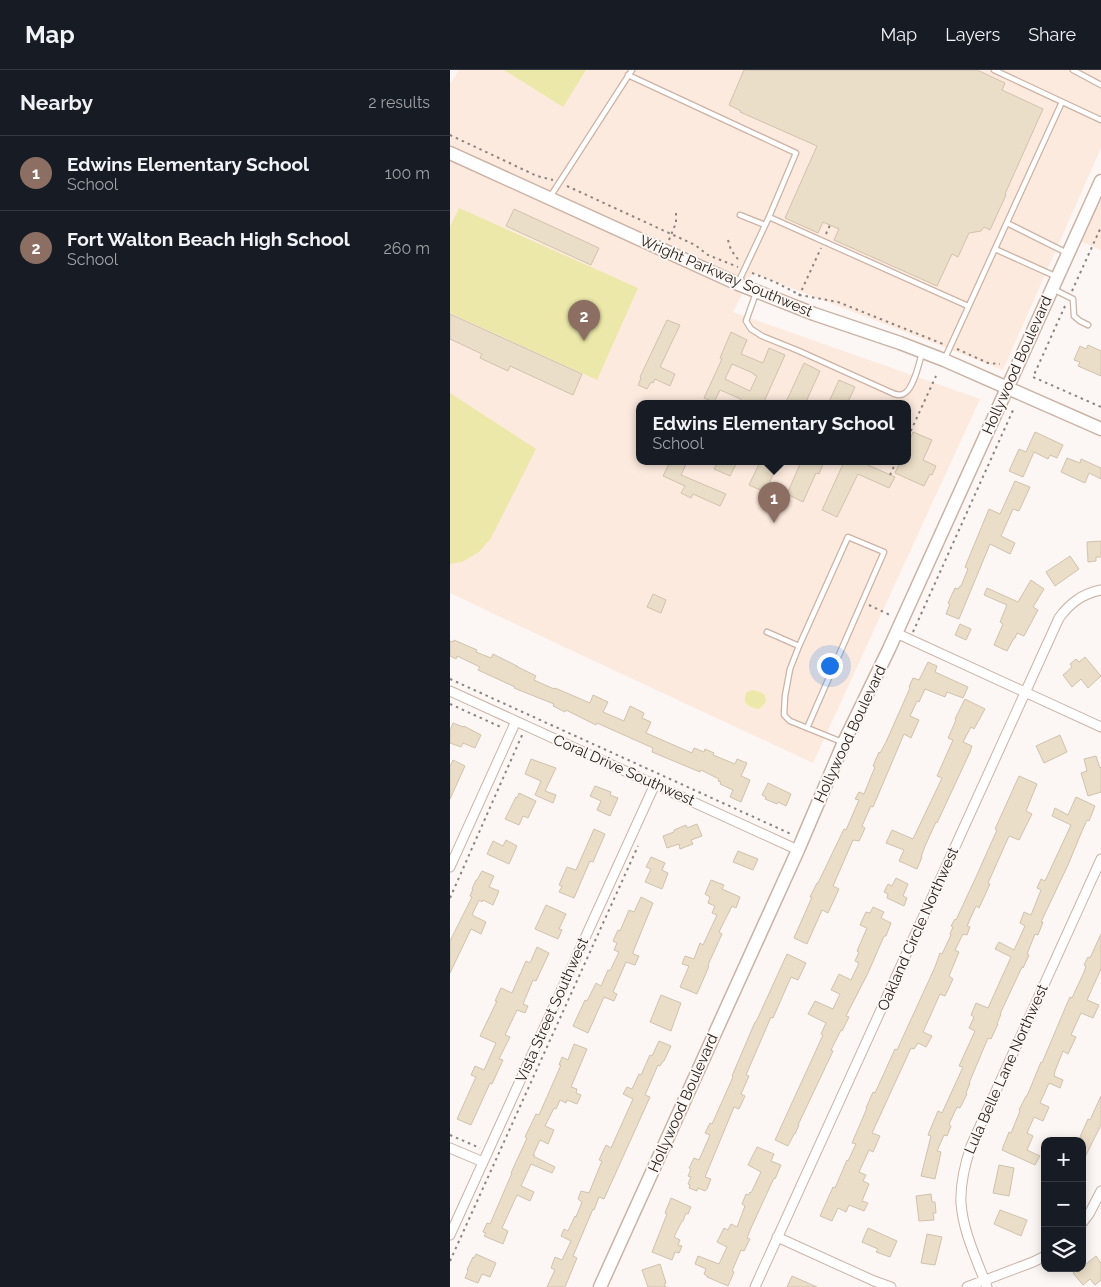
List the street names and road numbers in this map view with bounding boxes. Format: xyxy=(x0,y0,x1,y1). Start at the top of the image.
street label: Wright Parkway Southwest xyxy=(637,231,815,321)
street label: Hollywood Boulevard xyxy=(978,293,1056,437)
street label: Hollywood Boulevard xyxy=(810,662,890,806)
street label: Coral Drive Southwest xyxy=(550,731,698,809)
street label: Oakland Circle Northwest xyxy=(874,844,962,1014)
street label: Vista Street Southwest xyxy=(512,935,592,1085)
street label: Lula Belle Lane Northwest xyxy=(960,981,1052,1157)
street label: Hollywood Boulevard xyxy=(644,1031,722,1175)

